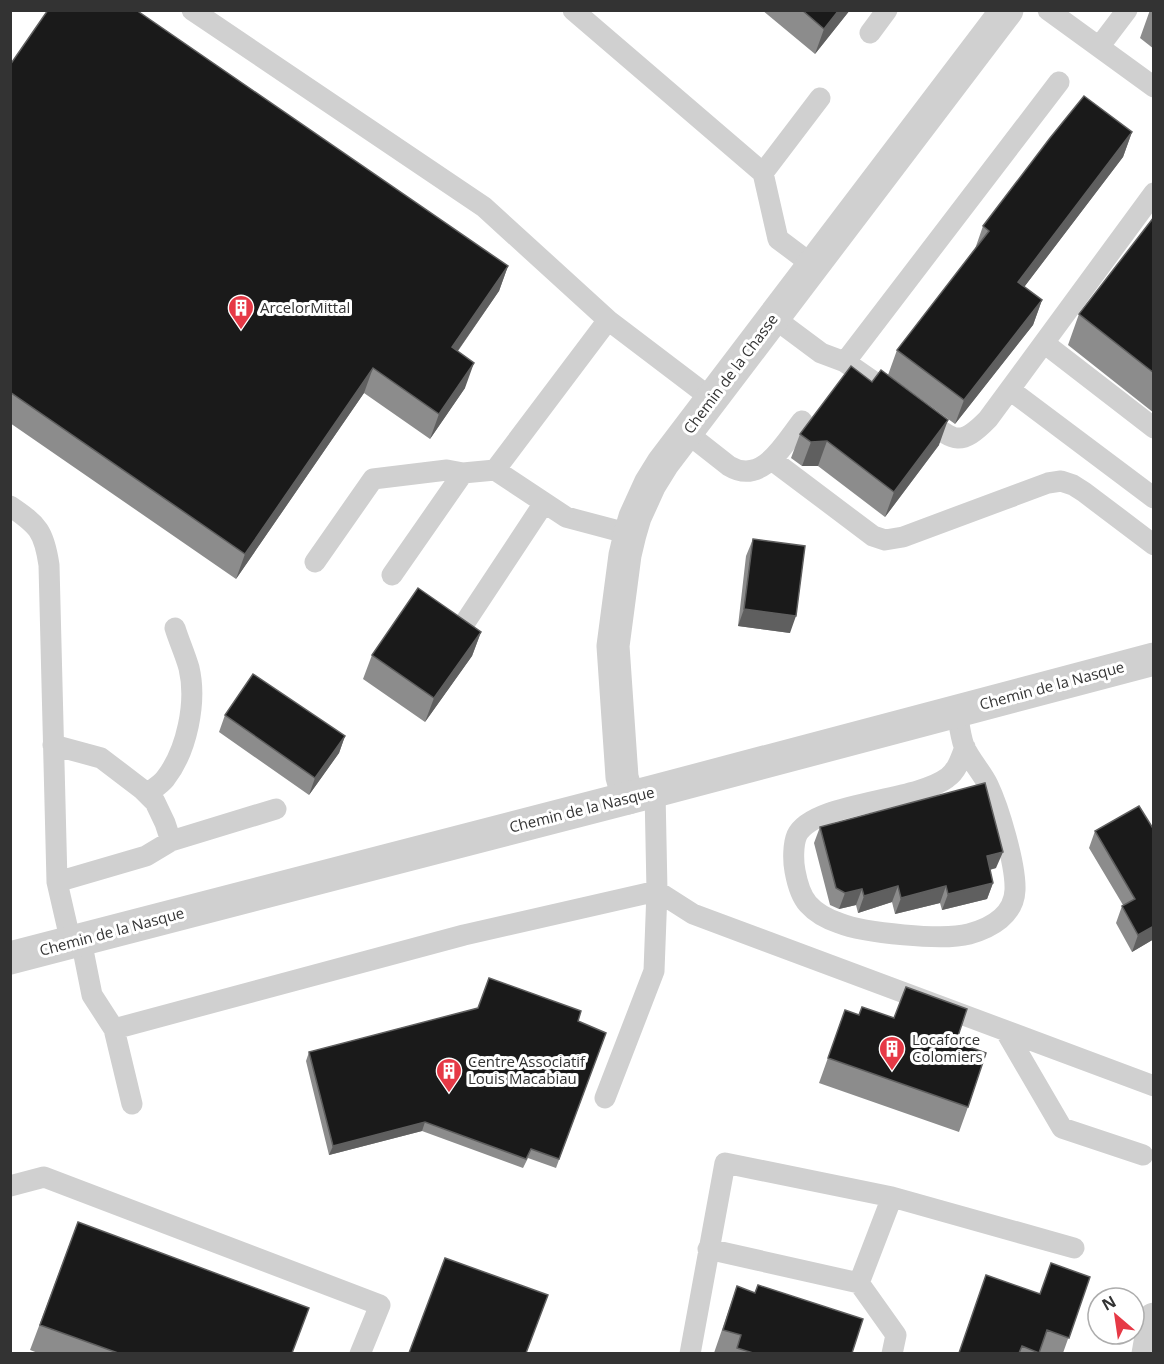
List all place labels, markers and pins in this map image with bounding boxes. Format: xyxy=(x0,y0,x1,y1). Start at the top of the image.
building icon: ArcelorMittal xyxy=(226,293,256,331)
place label: ArcelorMittal xyxy=(260,297,350,317)
place label: Locaforce Colomiers xyxy=(912,1029,983,1066)
building icon: Locaforce Colomiers xyxy=(877,1034,907,1072)
place label: Centre Associatif Louis Macabiau xyxy=(468,1051,586,1088)
building icon: Centre Associatif Louis Macabiau xyxy=(434,1056,464,1094)

